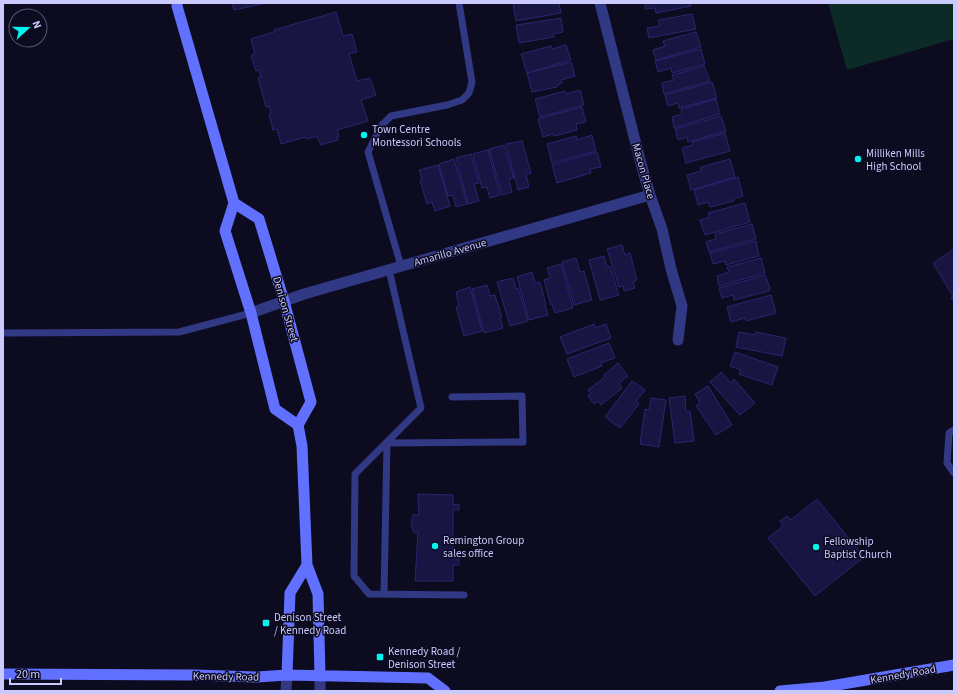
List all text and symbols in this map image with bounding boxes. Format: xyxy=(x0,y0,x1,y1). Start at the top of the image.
north arrow xyxy=(8,8,48,48)
text: N xyxy=(29,18,45,31)
place label: Town Centre Montessori Schools xyxy=(372,122,462,150)
marker: Town Centre Montessori Schools xyxy=(359,130,369,140)
street label: Macon Place xyxy=(628,142,659,201)
place label: Milliken Mills High School xyxy=(866,146,925,174)
marker: Milliken Mills High School xyxy=(853,154,863,164)
street label: Amarillo Avenue xyxy=(412,235,489,270)
street label: Denison Street xyxy=(269,275,302,344)
place label: Remington Group sales office xyxy=(443,533,524,561)
place label: Fellowship Baptist Church xyxy=(824,534,892,562)
marker: Remington Group sales office xyxy=(430,541,440,551)
marker: Fellowship Baptist Church xyxy=(811,542,821,552)
place label: Denison Street / Kennedy Road xyxy=(274,610,346,638)
marker: Denison Street / Kennedy Road xyxy=(261,618,271,628)
place label: Kennedy Road / Denison Street xyxy=(388,644,460,672)
marker: Kennedy Road / Denison Street xyxy=(375,652,385,662)
scale bar xyxy=(10,660,61,686)
street label: Kennedy Road xyxy=(869,661,937,688)
text: 20 m xyxy=(16,666,40,683)
street label: Kennedy Road xyxy=(193,668,259,685)

